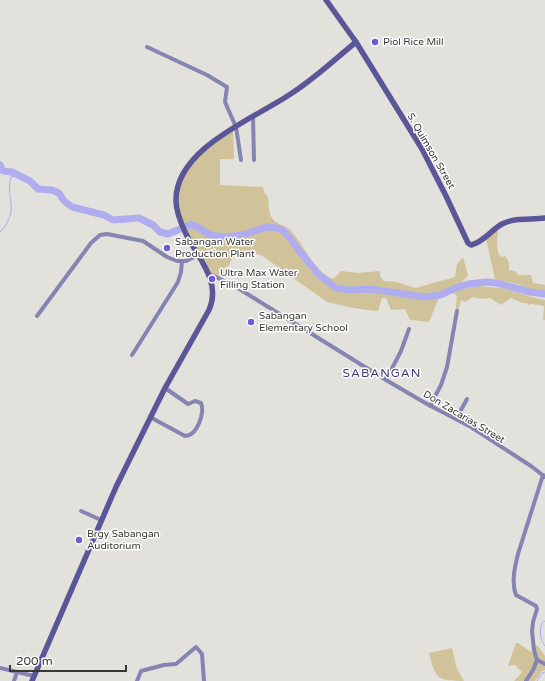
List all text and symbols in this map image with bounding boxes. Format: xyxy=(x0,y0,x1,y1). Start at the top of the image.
place label: Piol Rice Mill xyxy=(383,36,444,48)
marker: Piol Rice Mill xyxy=(370,37,380,47)
street label: S. Quimson Street xyxy=(404,111,458,191)
place label: Sabangan Water Production Plant xyxy=(175,236,255,260)
marker: Sabangan Water Production Plant xyxy=(162,243,172,253)
place label: Ultra Max Water Filling Station xyxy=(220,267,298,291)
marker: Ultra Max Water Filling Station xyxy=(207,274,217,284)
place label: Sabangan Elementary School xyxy=(259,310,348,334)
marker: Sabangan Elementary School xyxy=(246,317,256,327)
district label: SABANGAN xyxy=(343,366,421,380)
street label: Don Zacarias Street xyxy=(421,388,507,446)
place label: Brgy Sabangan Auditorium xyxy=(87,528,160,552)
marker: Brgy Sabangan Auditorium xyxy=(74,535,84,545)
scale bar xyxy=(10,647,126,673)
text: 200 m xyxy=(16,654,53,668)

